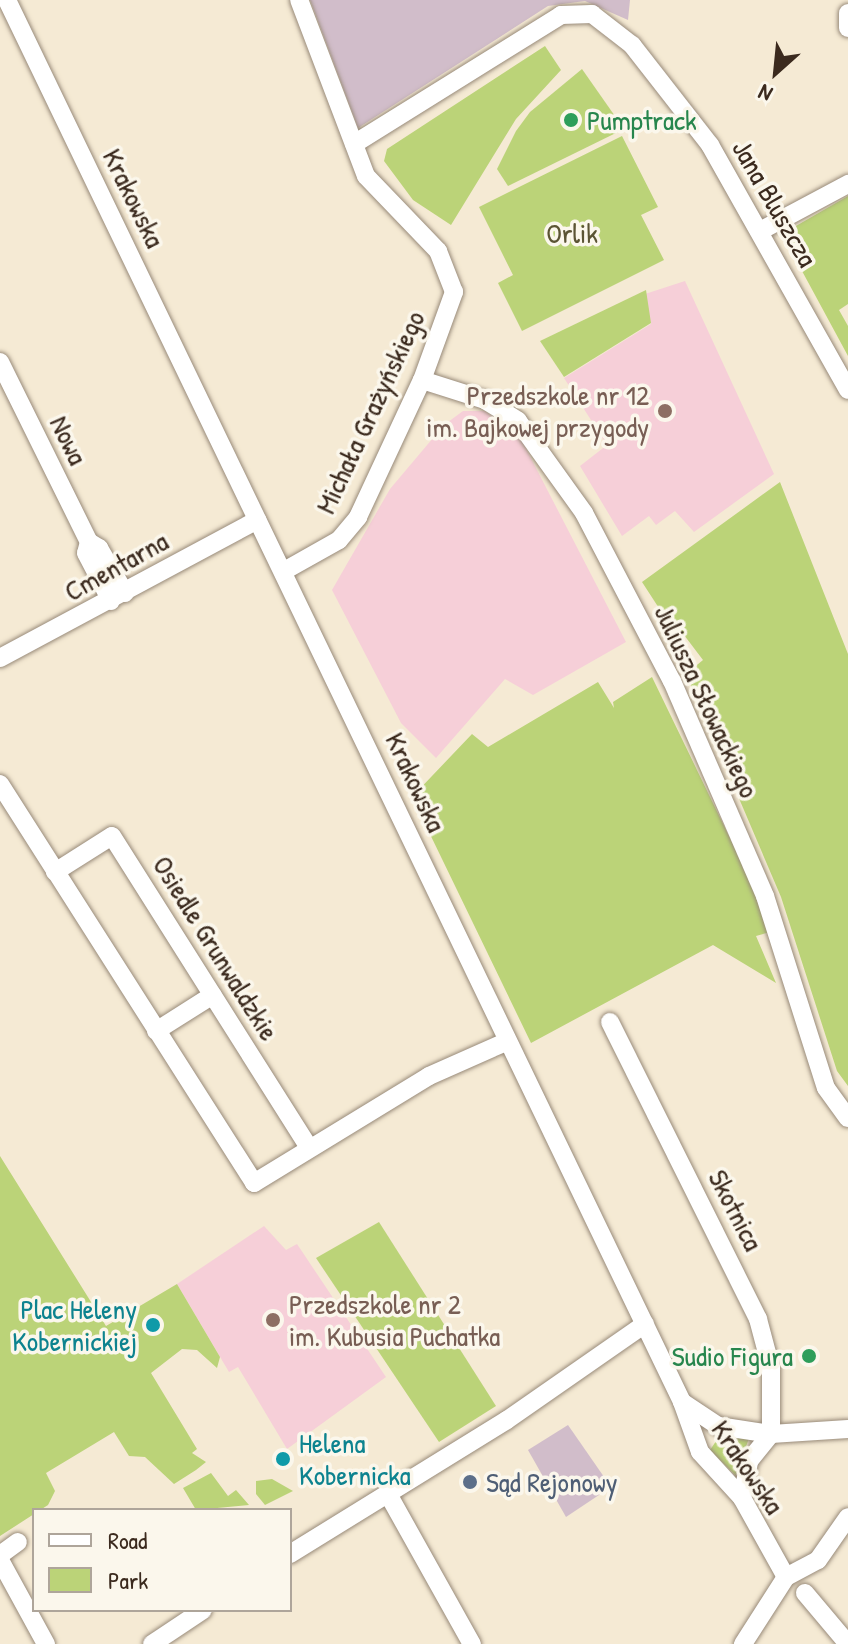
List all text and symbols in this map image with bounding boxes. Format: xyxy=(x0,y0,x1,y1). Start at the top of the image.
north arrow xyxy=(736,32,816,112)
text: N xyxy=(753,77,777,109)
place label: Pumptrack xyxy=(587,103,697,137)
marker: Pumptrack xyxy=(562,111,580,129)
street label: Jana Bluszcza xyxy=(725,134,825,272)
street label: Krakowska xyxy=(96,143,172,253)
park label: Orlik xyxy=(546,216,598,250)
street label: Michała Grażyńskiego xyxy=(308,305,432,519)
place label: Przedszkole nr 12 im. Bajkowej przygody xyxy=(426,378,649,444)
marker: Przedszkole nr 12 im. Bajkowej przygody xyxy=(656,402,674,420)
street label: Nowa xyxy=(43,410,95,470)
street label: Cmentarna xyxy=(58,524,174,608)
street label: Juliusza Słowackiego xyxy=(648,599,766,803)
street label: Krakowska xyxy=(378,727,454,837)
street label: Osiedle Grunwaldzkie xyxy=(146,850,286,1046)
street label: Skotnica xyxy=(701,1164,771,1256)
place label: Przedszkole nr 2 im. Kubusia Puchatka xyxy=(289,1287,500,1353)
place label: Plac Heleny Kobernickiej xyxy=(12,1292,137,1358)
marker: Przedszkole nr 2 im. Kubusia Puchatka xyxy=(264,1311,282,1329)
marker: Plac Heleny Kobernickiej xyxy=(144,1316,162,1334)
place label: Sudio Figura xyxy=(672,1339,793,1373)
marker: Sudio Figura xyxy=(800,1347,818,1365)
street label: Krakowska xyxy=(705,1414,791,1520)
place label: Helena Kobernicka xyxy=(299,1426,411,1492)
marker: Helena Kobernicka xyxy=(274,1450,292,1468)
place label: Sąd Rejonowy xyxy=(486,1465,618,1499)
marker: Sąd Rejonowy xyxy=(461,1473,479,1491)
legend xyxy=(32,1508,292,1612)
text: Road xyxy=(108,1524,147,1556)
text: Park xyxy=(108,1564,148,1596)

